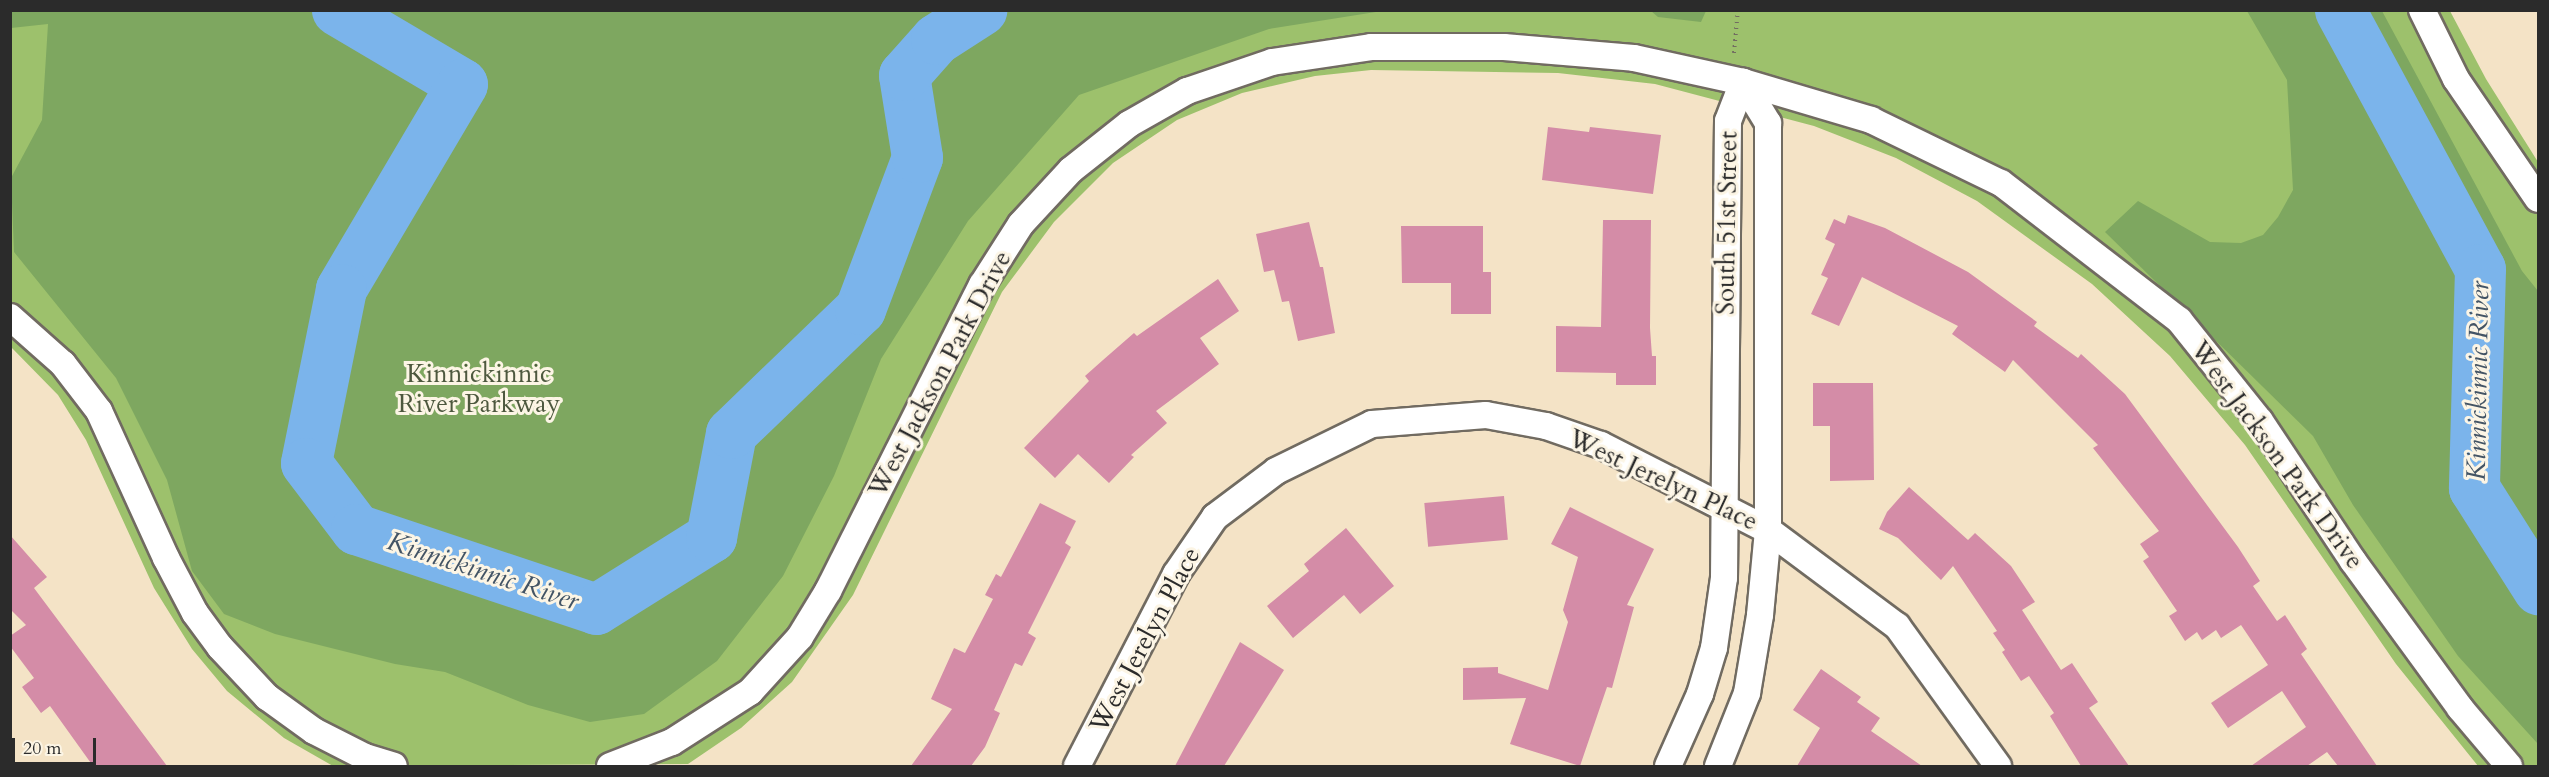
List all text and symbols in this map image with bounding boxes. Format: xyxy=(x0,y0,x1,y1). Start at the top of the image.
street label: South 51st Street xyxy=(1710,131,1744,315)
street label: West Jackson Park Drive xyxy=(862,245,1018,503)
water label: Kinnickinnic River xyxy=(2460,281,2496,481)
street label: West Jackson Park Drive xyxy=(2184,335,2370,575)
park label: Kinnickinnic River Parkway xyxy=(398,358,560,420)
street label: West Jerelyn Place xyxy=(1563,422,1763,538)
water label: Kinnickinnic River xyxy=(383,525,583,617)
street label: West Jerelyn Place xyxy=(1083,542,1207,738)
scale bar xyxy=(15,726,99,764)
text: 20 m xyxy=(23,736,62,761)

